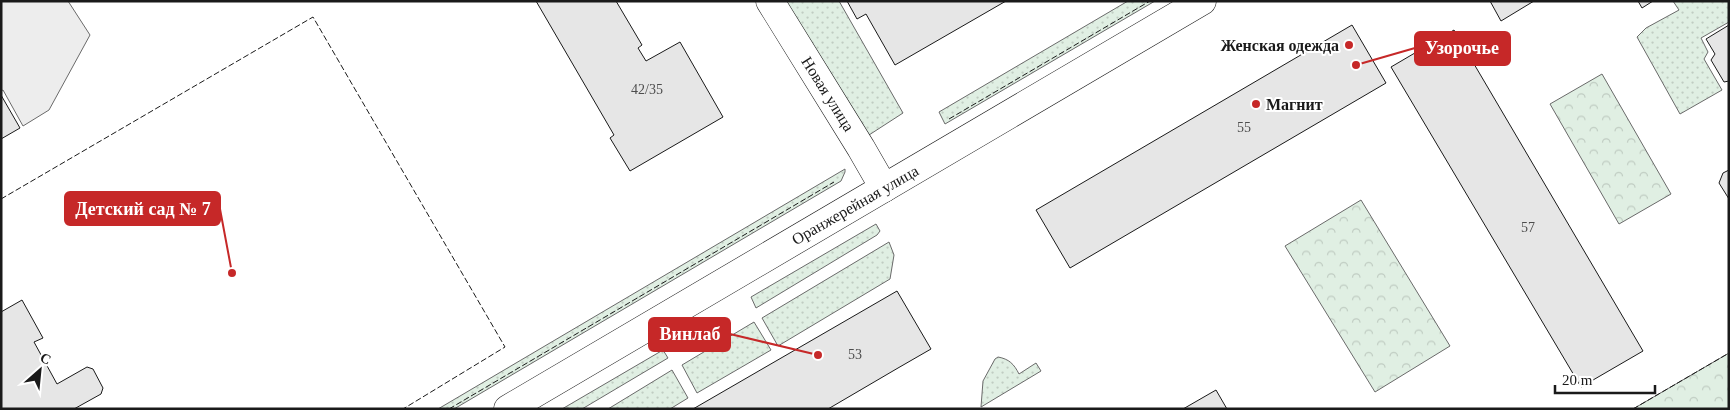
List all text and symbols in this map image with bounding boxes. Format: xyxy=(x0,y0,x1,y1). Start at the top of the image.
callout: Узорочье xyxy=(1415,32,1510,65)
place label: Женская одежда xyxy=(1221,37,1339,54)
text: Узорочье xyxy=(1425,38,1499,58)
marker: Женская одежда xyxy=(1343,39,1355,51)
street label: Новая улица xyxy=(797,54,858,135)
house number: 42/35 xyxy=(631,82,663,97)
place label: Магнит xyxy=(1266,96,1323,113)
marker: Магнит xyxy=(1250,98,1262,110)
house number: 55 xyxy=(1237,120,1251,135)
street label: Оранжерейная улица xyxy=(789,162,922,249)
callout: Детский сад № 7 xyxy=(65,192,220,225)
text: Детский сад № 7 xyxy=(75,199,211,219)
house number: 57 xyxy=(1521,220,1535,235)
callout: Винлаб xyxy=(649,318,730,351)
text: Винлаб xyxy=(660,324,720,344)
north arrow xyxy=(15,345,65,395)
house number: 53 xyxy=(848,347,862,362)
text: С xyxy=(38,350,54,368)
scale bar xyxy=(1555,362,1655,394)
text: 20 m xyxy=(1562,372,1593,388)

